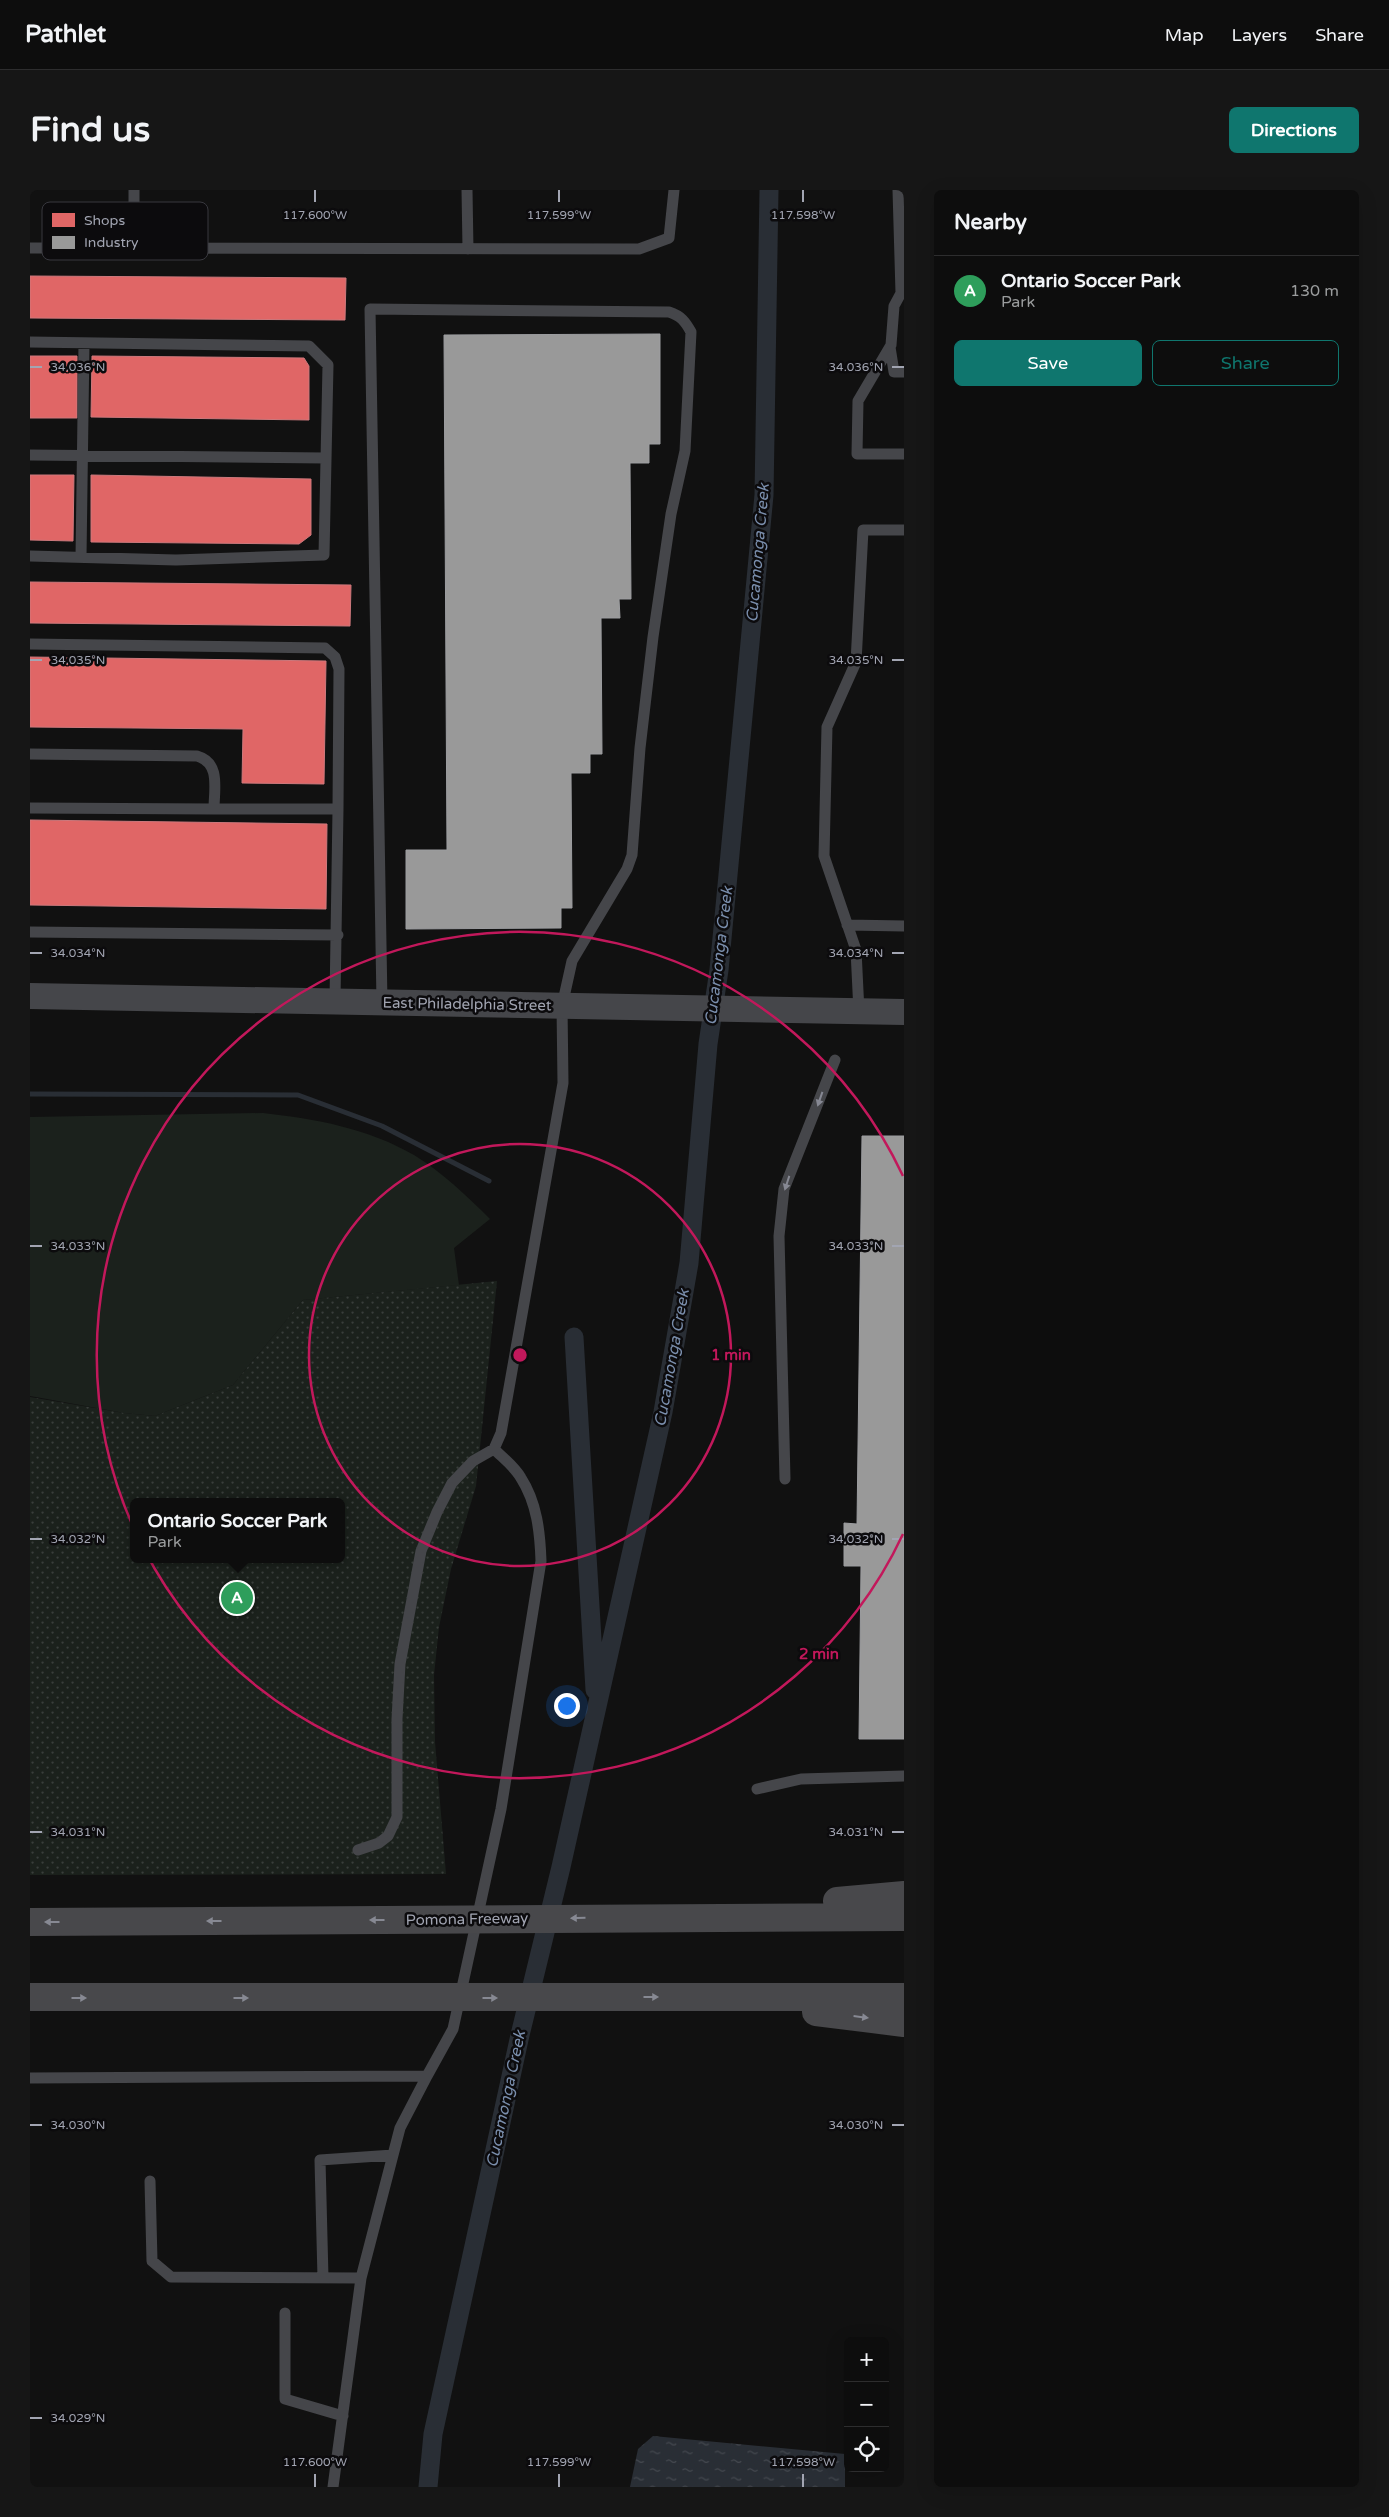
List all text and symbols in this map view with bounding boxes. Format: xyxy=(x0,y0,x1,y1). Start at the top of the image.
text: Pathlet xyxy=(25,20,106,49)
text: Map xyxy=(1165,24,1204,46)
text: Layers xyxy=(1232,24,1287,46)
text: Share xyxy=(1315,24,1364,46)
button: Directions xyxy=(1229,107,1359,153)
text: Find us xyxy=(30,109,150,151)
legend xyxy=(42,202,208,260)
text: 117.600°W xyxy=(283,208,347,222)
text: 117.599°W xyxy=(527,208,591,222)
text: 117.598°W xyxy=(771,208,835,222)
text: Nearby xyxy=(954,210,1027,235)
text: Shops xyxy=(84,212,125,229)
text: Industry xyxy=(84,234,139,251)
text: Ontario Soccer Park xyxy=(1001,270,1181,292)
text: A xyxy=(964,281,976,301)
text: 130 m xyxy=(1290,281,1339,301)
text: Park xyxy=(1001,292,1035,312)
button: Save xyxy=(954,340,1142,386)
button: Share xyxy=(1152,340,1339,386)
text: 34.036°N xyxy=(51,360,105,374)
text: 34.036°N xyxy=(829,360,883,374)
water label: Cucamonga Creek xyxy=(742,481,774,623)
text: 34.035°N xyxy=(51,653,105,667)
text: 34.035°N xyxy=(829,653,883,667)
water label: Cucamonga Creek xyxy=(701,884,738,1026)
text: 34.034°N xyxy=(51,946,105,960)
text: 34.034°N xyxy=(829,946,883,960)
street label: East Philadelphia Street xyxy=(382,994,552,1014)
one-way arrow xyxy=(816,1092,824,1107)
one-way arrow xyxy=(782,1176,790,1191)
text: 34.033°N xyxy=(51,1239,105,1253)
text: 34.033°N xyxy=(829,1239,883,1253)
water label: Cucamonga Creek xyxy=(650,1286,694,1428)
centre of rings xyxy=(511,1346,529,1364)
text: 1 min xyxy=(711,1346,751,1364)
popup xyxy=(130,1498,345,1563)
text: Ontario Soccer Park xyxy=(148,1510,327,1532)
text: 34.032°N xyxy=(51,1532,105,1546)
text: Park xyxy=(148,1532,182,1552)
text: 34.032°N xyxy=(829,1532,883,1546)
pin: A xyxy=(221,1579,253,1617)
text: 2 min xyxy=(799,1645,839,1663)
your location xyxy=(554,1693,580,1719)
text: 34.031°N xyxy=(51,1825,105,1839)
text: 34.031°N xyxy=(829,1825,883,1839)
street label: Pomona Freeway xyxy=(406,1909,528,1929)
one-way arrow xyxy=(569,1914,585,1922)
one-way arrow xyxy=(368,1916,384,1924)
one-way arrow xyxy=(206,1917,222,1925)
one-way arrow xyxy=(43,1918,59,1926)
one-way arrow xyxy=(643,1993,659,2001)
one-way arrow xyxy=(71,1994,87,2002)
one-way arrow xyxy=(233,1994,249,2002)
one-way arrow xyxy=(482,1994,498,2002)
one-way arrow xyxy=(853,2013,869,2021)
water label: Cucamonga Creek xyxy=(482,2028,531,2169)
text: 34.030°N xyxy=(51,2118,105,2132)
text: 34.030°N xyxy=(829,2118,883,2132)
map controls xyxy=(844,2337,889,2472)
button: + xyxy=(844,2337,889,2382)
button: − xyxy=(844,2382,889,2427)
text: 34.029°N xyxy=(51,2411,105,2425)
button: locate xyxy=(844,2427,889,2472)
text: 117.600°W xyxy=(283,2455,347,2469)
text: 117.599°W xyxy=(527,2455,591,2469)
text: 117.598°W xyxy=(771,2455,835,2469)

